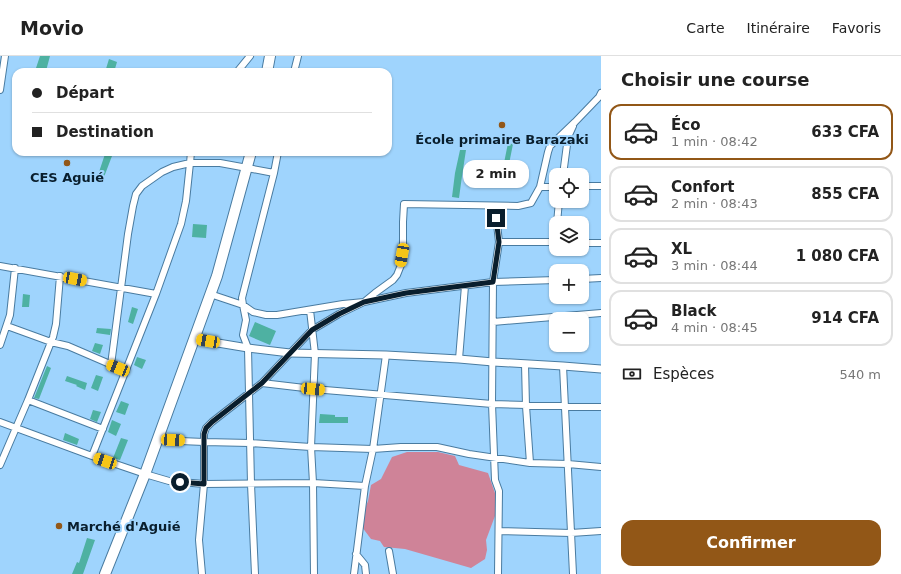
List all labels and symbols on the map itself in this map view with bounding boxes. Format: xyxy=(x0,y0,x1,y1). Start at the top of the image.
marker: École primaire Barazaki xyxy=(497,120,507,130)
place label: École primaire Barazaki xyxy=(415,132,589,147)
marker: CES Aguié xyxy=(62,158,72,168)
callout: 2 min xyxy=(463,160,529,188)
place label: CES Aguié xyxy=(30,170,104,185)
route end xyxy=(487,209,505,227)
car xyxy=(394,242,410,268)
car xyxy=(62,271,88,287)
car xyxy=(195,333,221,349)
car xyxy=(105,358,131,378)
car xyxy=(301,382,325,396)
car xyxy=(161,433,185,447)
car xyxy=(92,451,118,471)
route start xyxy=(171,473,189,491)
place label: Marché d'Aguié xyxy=(67,519,181,534)
marker: Marché d'Aguié xyxy=(54,521,64,531)

